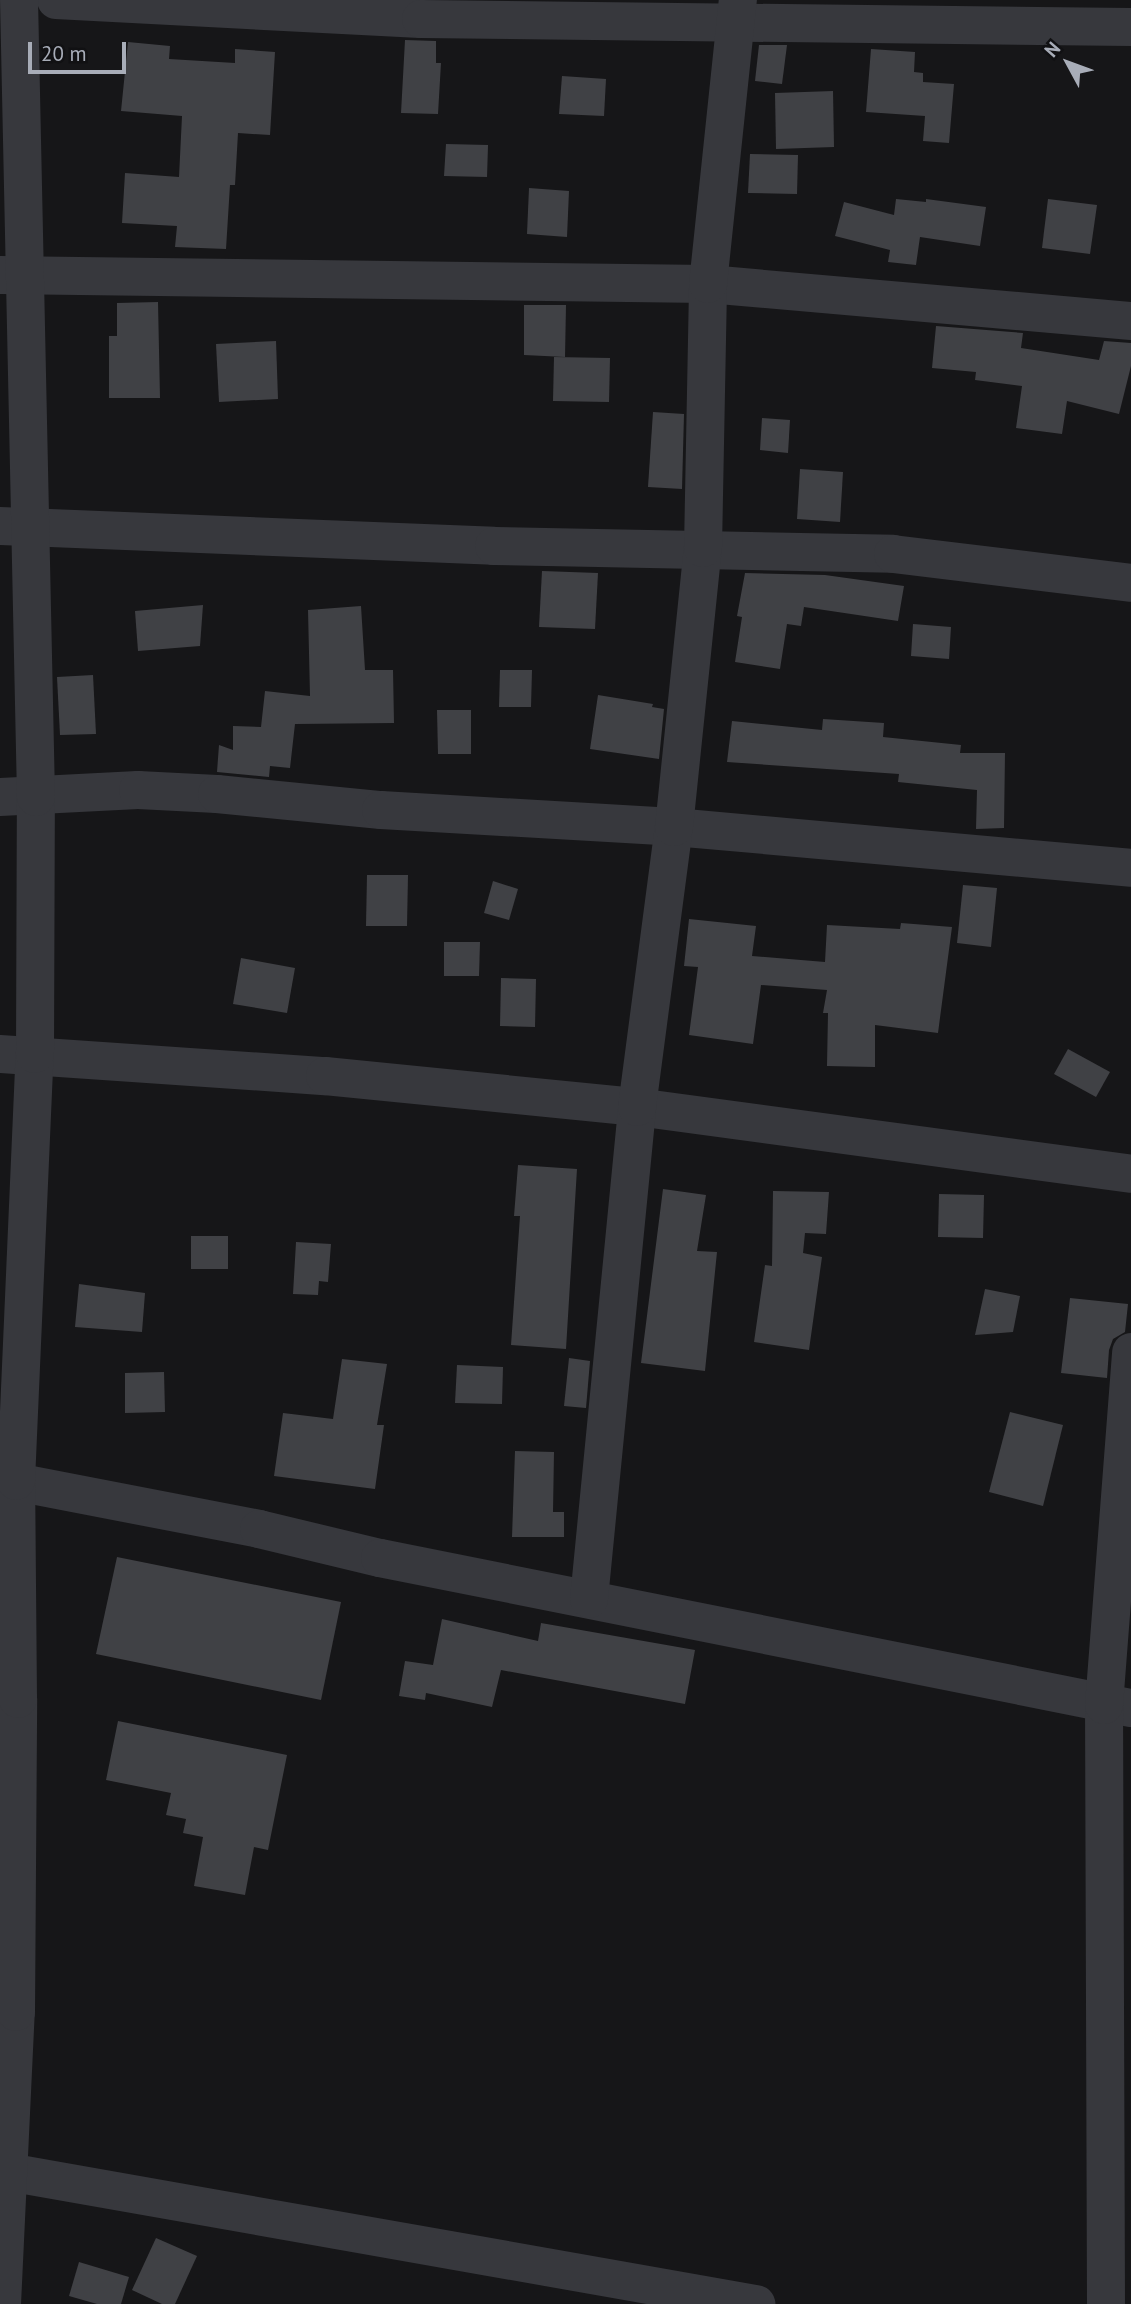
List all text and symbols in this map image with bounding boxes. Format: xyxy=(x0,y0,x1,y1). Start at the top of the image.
scale bar xyxy=(32,28,130,72)
north arrow xyxy=(1033,28,1103,98)
text: N xyxy=(1039,37,1065,62)
text: 20 m xyxy=(41,40,87,67)

